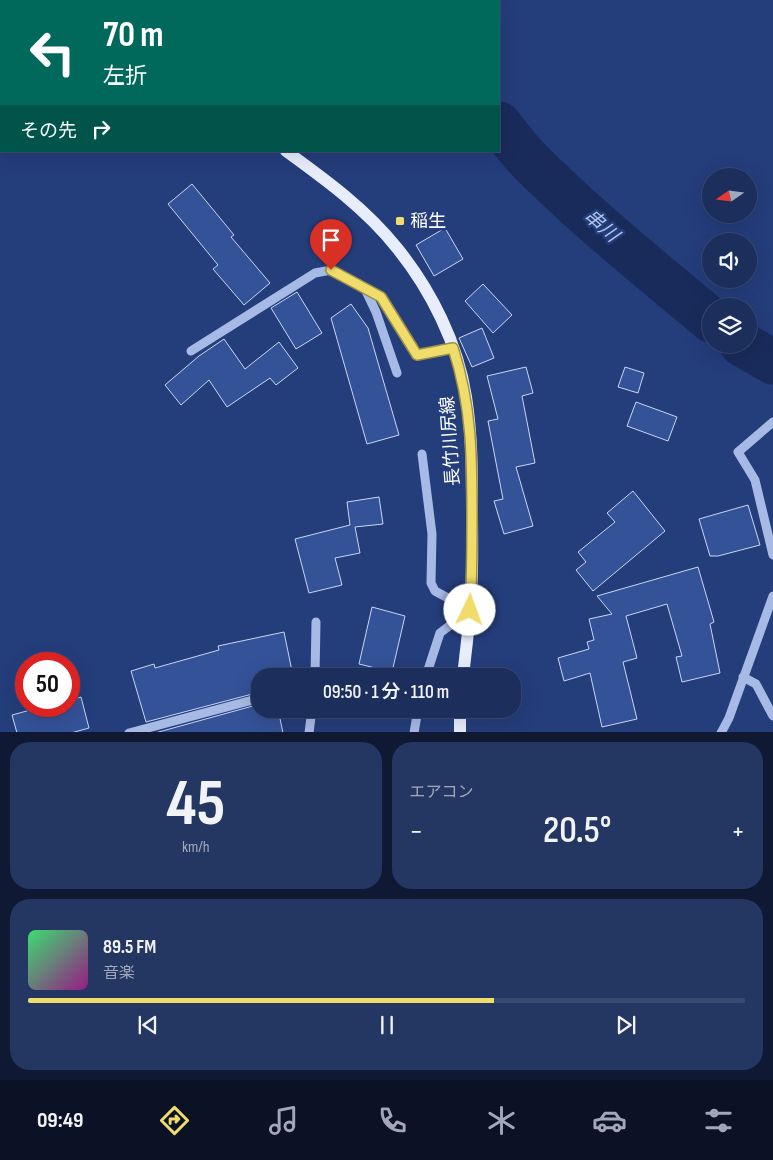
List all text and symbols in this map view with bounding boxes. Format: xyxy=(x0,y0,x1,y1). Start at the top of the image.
text: 70 m xyxy=(103,14,163,57)
icon: left xyxy=(20,20,85,85)
text: 左折 xyxy=(103,63,147,90)
icon: right xyxy=(87,115,115,143)
text: その先 xyxy=(20,120,77,143)
north arrow xyxy=(702,168,758,222)
map controls xyxy=(702,168,757,353)
water label: 串川 xyxy=(579,205,624,249)
place label: 稲生 xyxy=(410,211,446,232)
marker: 稲生 xyxy=(394,215,406,227)
pin xyxy=(310,219,352,270)
icon: arrive xyxy=(317,226,345,254)
button: sound xyxy=(702,233,757,288)
button: layers xyxy=(702,298,757,353)
street label: 長竹川尻線 xyxy=(437,395,464,487)
position arrow xyxy=(443,583,495,635)
speed limit sign: 50 xyxy=(15,652,80,717)
text: 09:50 · 1 分 · 110 m xyxy=(323,681,449,704)
text: 45 xyxy=(166,766,225,844)
text: エアコン xyxy=(410,783,474,802)
text: 20.5° xyxy=(543,808,612,853)
text: − xyxy=(410,815,423,848)
text: + xyxy=(731,815,745,848)
text: km/h xyxy=(182,838,210,857)
text: 89.5 FM xyxy=(103,936,156,959)
text: 音楽 xyxy=(103,964,135,983)
icon: previous xyxy=(134,1011,162,1039)
icon: pause xyxy=(373,1011,401,1039)
icon: next xyxy=(612,1011,640,1039)
icon: directions xyxy=(157,1103,192,1138)
icon: music xyxy=(266,1103,301,1138)
icon: phone xyxy=(375,1103,410,1138)
icon: climate xyxy=(484,1103,519,1138)
icon: car xyxy=(592,1103,627,1138)
icon: filters xyxy=(701,1103,736,1138)
text: 09:49 xyxy=(37,1107,83,1134)

